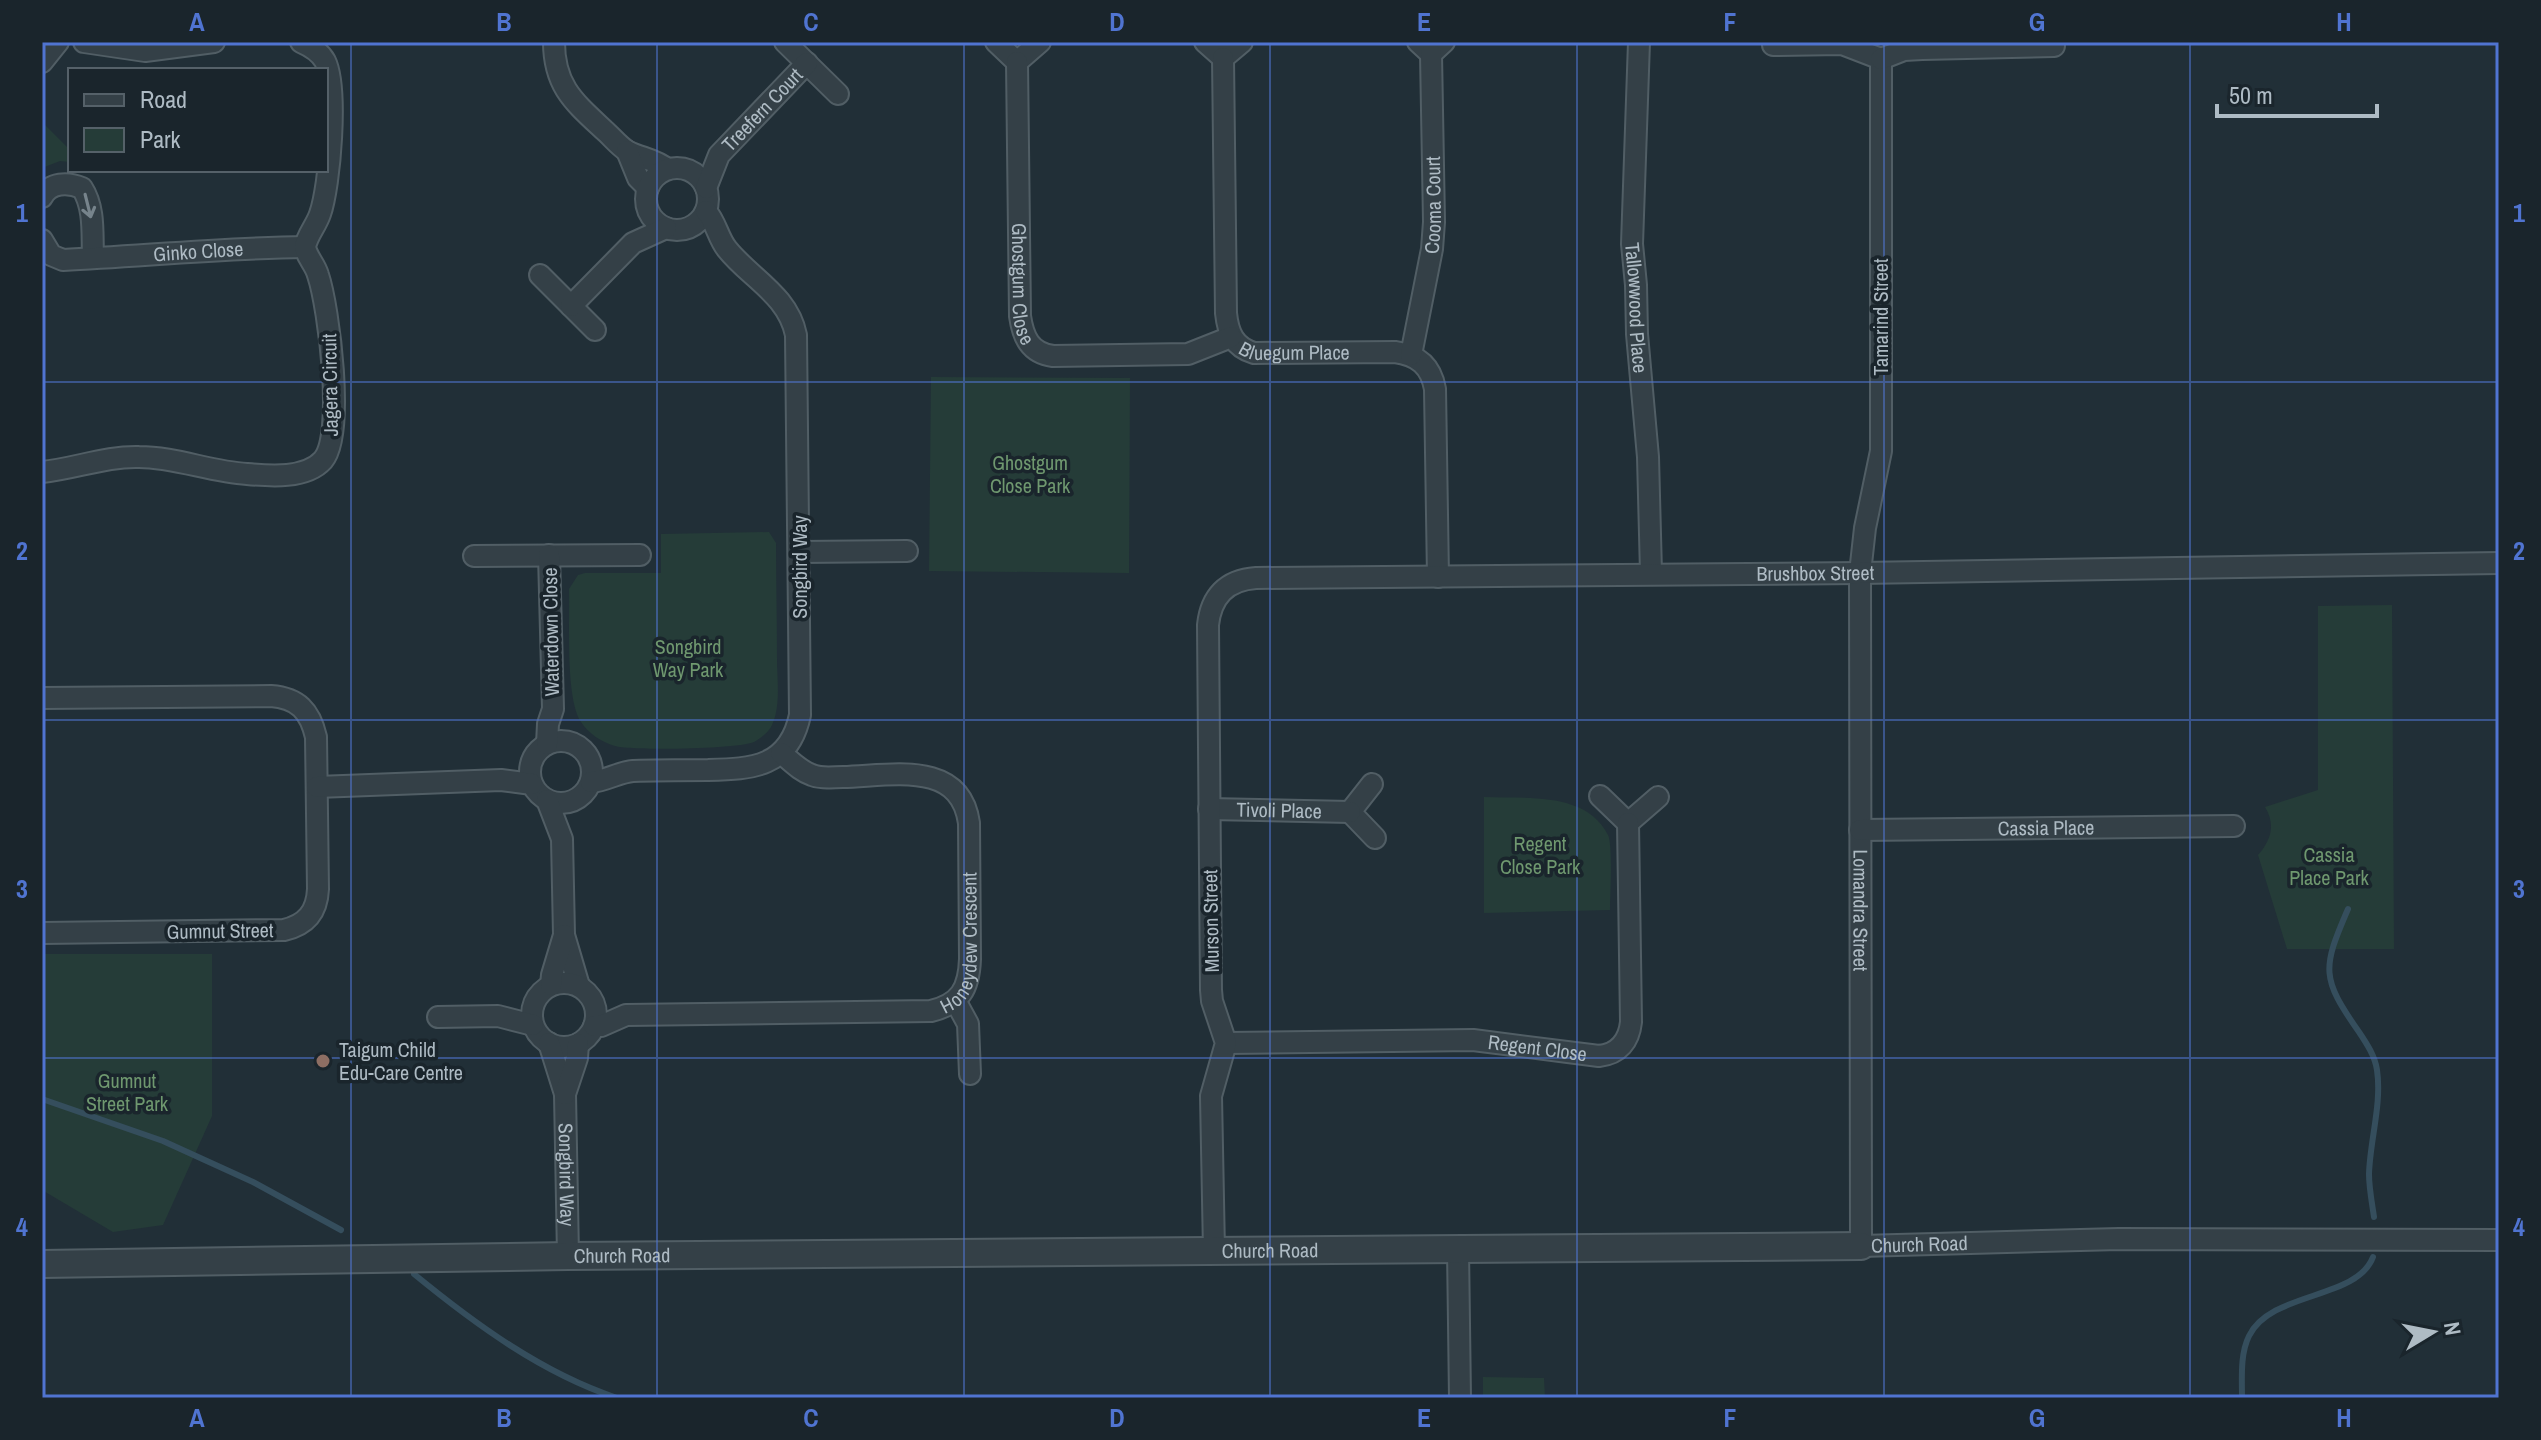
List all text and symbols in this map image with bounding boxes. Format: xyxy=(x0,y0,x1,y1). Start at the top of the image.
text: A xyxy=(189,4,205,39)
text: B xyxy=(496,4,512,39)
text: C xyxy=(803,4,819,39)
text: D xyxy=(1109,4,1125,39)
text: E xyxy=(1417,4,1431,39)
text: F xyxy=(1723,4,1737,39)
text: G xyxy=(2029,4,2045,39)
text: H xyxy=(2336,4,2352,39)
street label: Treefern Court xyxy=(715,61,809,157)
legend xyxy=(68,68,328,172)
scale bar xyxy=(2217,68,2377,118)
text: 50 m xyxy=(2229,79,2273,111)
text: Road xyxy=(140,83,187,115)
text: Park xyxy=(140,123,181,155)
street label: Cooma Court xyxy=(1418,156,1447,255)
one-way arrow xyxy=(81,192,96,218)
text: 1 xyxy=(16,195,28,230)
text: 1 xyxy=(2513,195,2525,230)
street label: Ghostgum Close xyxy=(1006,223,1041,350)
street label: Ginko Close xyxy=(152,235,244,267)
street label: Tallowwood Place xyxy=(1619,241,1654,374)
street label: Tamarind Street xyxy=(1867,258,1894,376)
street label: Jagera Circuit xyxy=(315,333,344,437)
street label: Bluegum Place xyxy=(1234,335,1350,366)
park label: Ghostgum Close Park xyxy=(990,449,1071,499)
street label: Songbird Way xyxy=(786,515,813,619)
text: 2 xyxy=(16,533,28,568)
text: 2 xyxy=(2513,533,2525,568)
street label: Brushbox Street xyxy=(1756,559,1875,587)
street label: Waterdown Close xyxy=(536,567,565,697)
park label: Songbird Way Park xyxy=(653,633,724,683)
street label: Tivoli Place xyxy=(1236,796,1322,824)
street label: Cassia Place xyxy=(1998,813,2094,842)
park label: Regent Close Park xyxy=(1500,830,1581,880)
park label: Cassia Place Park xyxy=(2289,841,2369,891)
street label: Lomandra Street xyxy=(1847,849,1875,972)
street label: Murson Street xyxy=(1196,869,1225,973)
text: 3 xyxy=(16,871,28,906)
text: 3 xyxy=(2513,871,2525,906)
street label: Honeydew Crescent xyxy=(935,872,983,1020)
street label: Gumnut Street xyxy=(166,916,274,945)
street label: Regent Close xyxy=(1487,1028,1589,1067)
place label: Taigum Child Edu-Care Centre xyxy=(339,1036,463,1086)
marker: Taigum Child Edu-Care Centre xyxy=(314,1052,332,1070)
park label: Gumnut Street Park xyxy=(86,1067,169,1117)
street label: Songbird Way xyxy=(553,1123,581,1227)
text: 4 xyxy=(16,1209,28,1244)
text: 4 xyxy=(2513,1209,2525,1244)
street label: Church Road xyxy=(1871,1229,1968,1259)
street label: Church Road xyxy=(1221,1236,1318,1264)
street label: Church Road xyxy=(573,1241,670,1269)
north arrow xyxy=(2393,1292,2473,1372)
text: N xyxy=(2437,1320,2469,1338)
text: A xyxy=(189,1400,205,1435)
text: B xyxy=(496,1400,512,1435)
text: C xyxy=(803,1400,819,1435)
text: D xyxy=(1109,1400,1125,1435)
text: E xyxy=(1417,1400,1431,1435)
text: F xyxy=(1723,1400,1737,1435)
text: G xyxy=(2029,1400,2045,1435)
text: H xyxy=(2336,1400,2352,1435)

